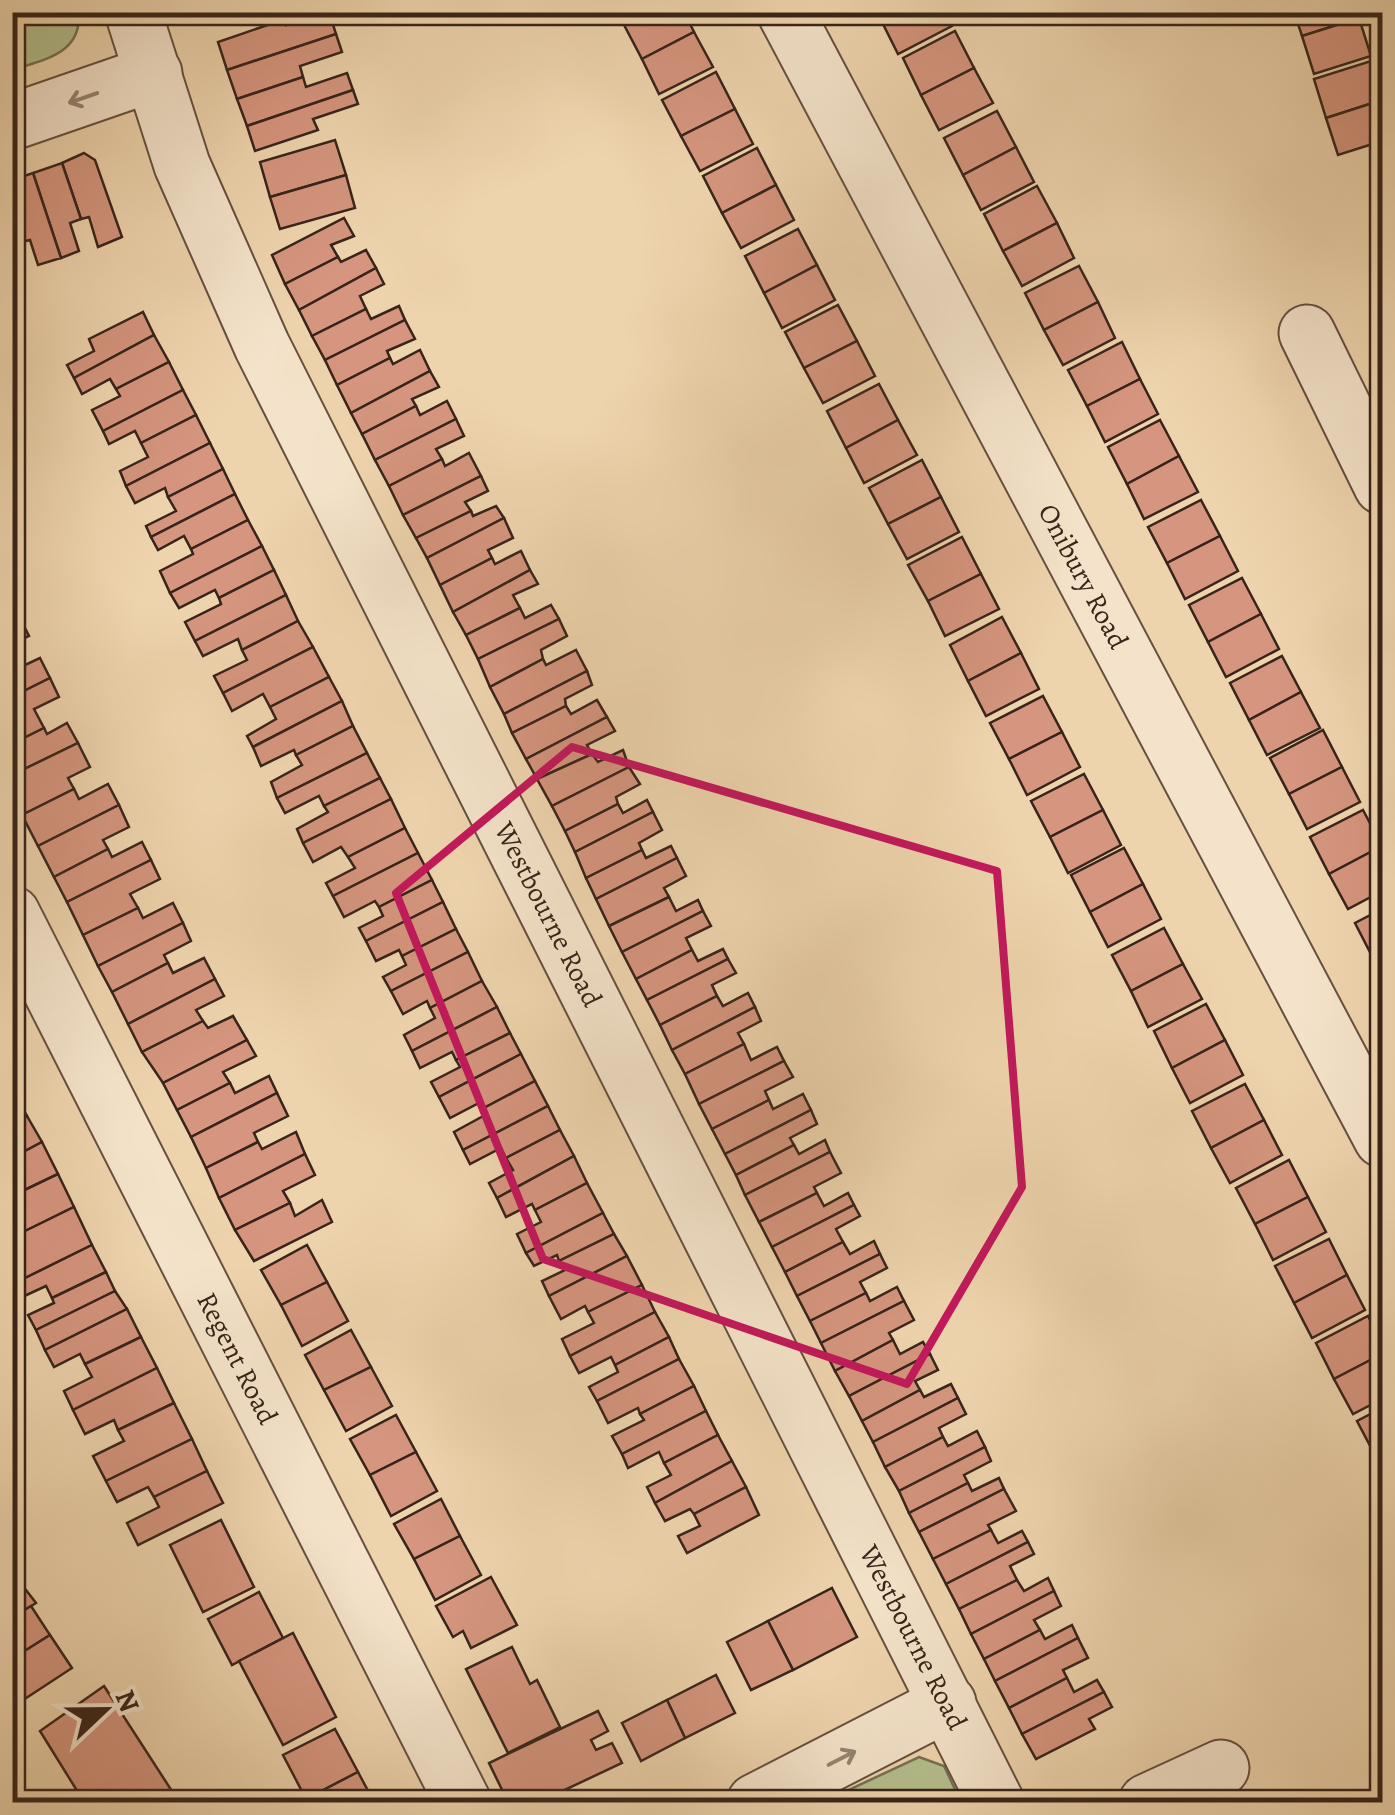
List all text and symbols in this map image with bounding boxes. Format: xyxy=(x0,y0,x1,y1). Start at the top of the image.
one-way arrow xyxy=(68,90,100,108)
street label: Onibury Road xyxy=(1029,497,1138,657)
street label: Westbourne Road xyxy=(485,815,612,1014)
street label: Regent Road xyxy=(188,1286,287,1432)
street label: Westbourne Road xyxy=(850,1538,977,1737)
north arrow xyxy=(55,1660,155,1760)
text: N xyxy=(106,1684,149,1718)
one-way arrow xyxy=(826,1748,856,1767)

